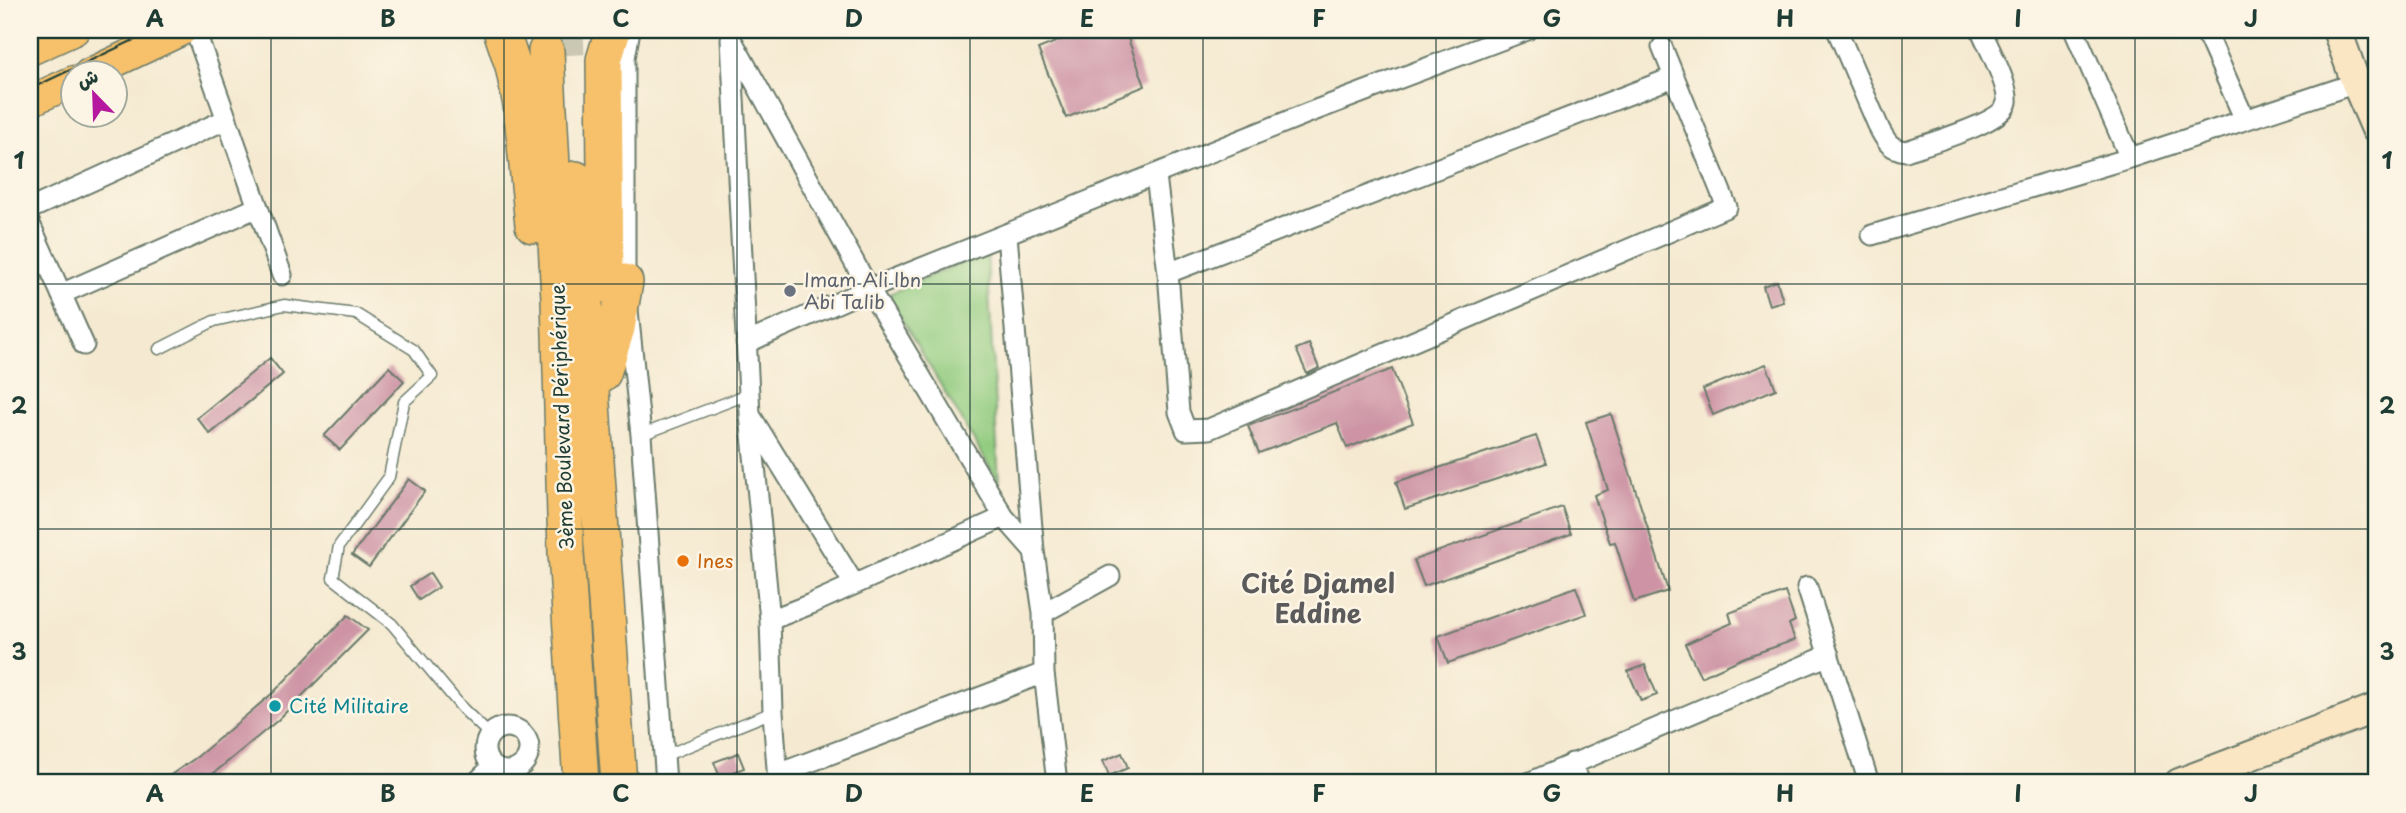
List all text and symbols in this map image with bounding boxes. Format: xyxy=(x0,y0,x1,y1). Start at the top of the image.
text: A xyxy=(146,0,164,35)
text: B xyxy=(380,0,396,35)
text: C xyxy=(612,0,630,35)
text: D xyxy=(845,0,863,35)
text: E xyxy=(1080,0,1094,35)
text: F xyxy=(1312,0,1326,35)
text: G xyxy=(1543,0,1561,35)
text: H xyxy=(1776,0,1794,35)
text: I xyxy=(2014,0,2022,35)
text: J xyxy=(2244,0,2258,35)
north arrow xyxy=(60,60,130,130)
text: ش xyxy=(72,60,102,94)
text: 1 xyxy=(14,142,25,177)
text: 1 xyxy=(2382,142,2393,177)
place label: Imam Ali Ibn Abi Talib xyxy=(804,265,921,315)
marker: Imam Ali Ibn Abi Talib xyxy=(782,283,798,299)
street label: 3ème Boulevard Périphérique xyxy=(542,284,580,550)
text: 2 xyxy=(11,387,27,422)
text: 2 xyxy=(2379,387,2395,422)
place label: Ines xyxy=(697,546,734,574)
marker: Ines xyxy=(675,553,691,569)
district label: Cité Djamel Eddine xyxy=(1241,563,1395,632)
text: 3 xyxy=(11,633,27,668)
text: 3 xyxy=(2379,633,2395,668)
place label: Cité Militaire xyxy=(289,691,409,719)
marker: Cité Militaire xyxy=(267,698,283,714)
text: A xyxy=(146,775,164,810)
text: B xyxy=(380,775,396,810)
text: C xyxy=(612,775,630,810)
text: D xyxy=(845,775,863,810)
text: E xyxy=(1080,775,1094,810)
text: F xyxy=(1312,775,1326,810)
text: G xyxy=(1543,775,1561,810)
text: H xyxy=(1776,775,1794,810)
text: I xyxy=(2014,775,2022,810)
text: J xyxy=(2244,775,2258,810)

